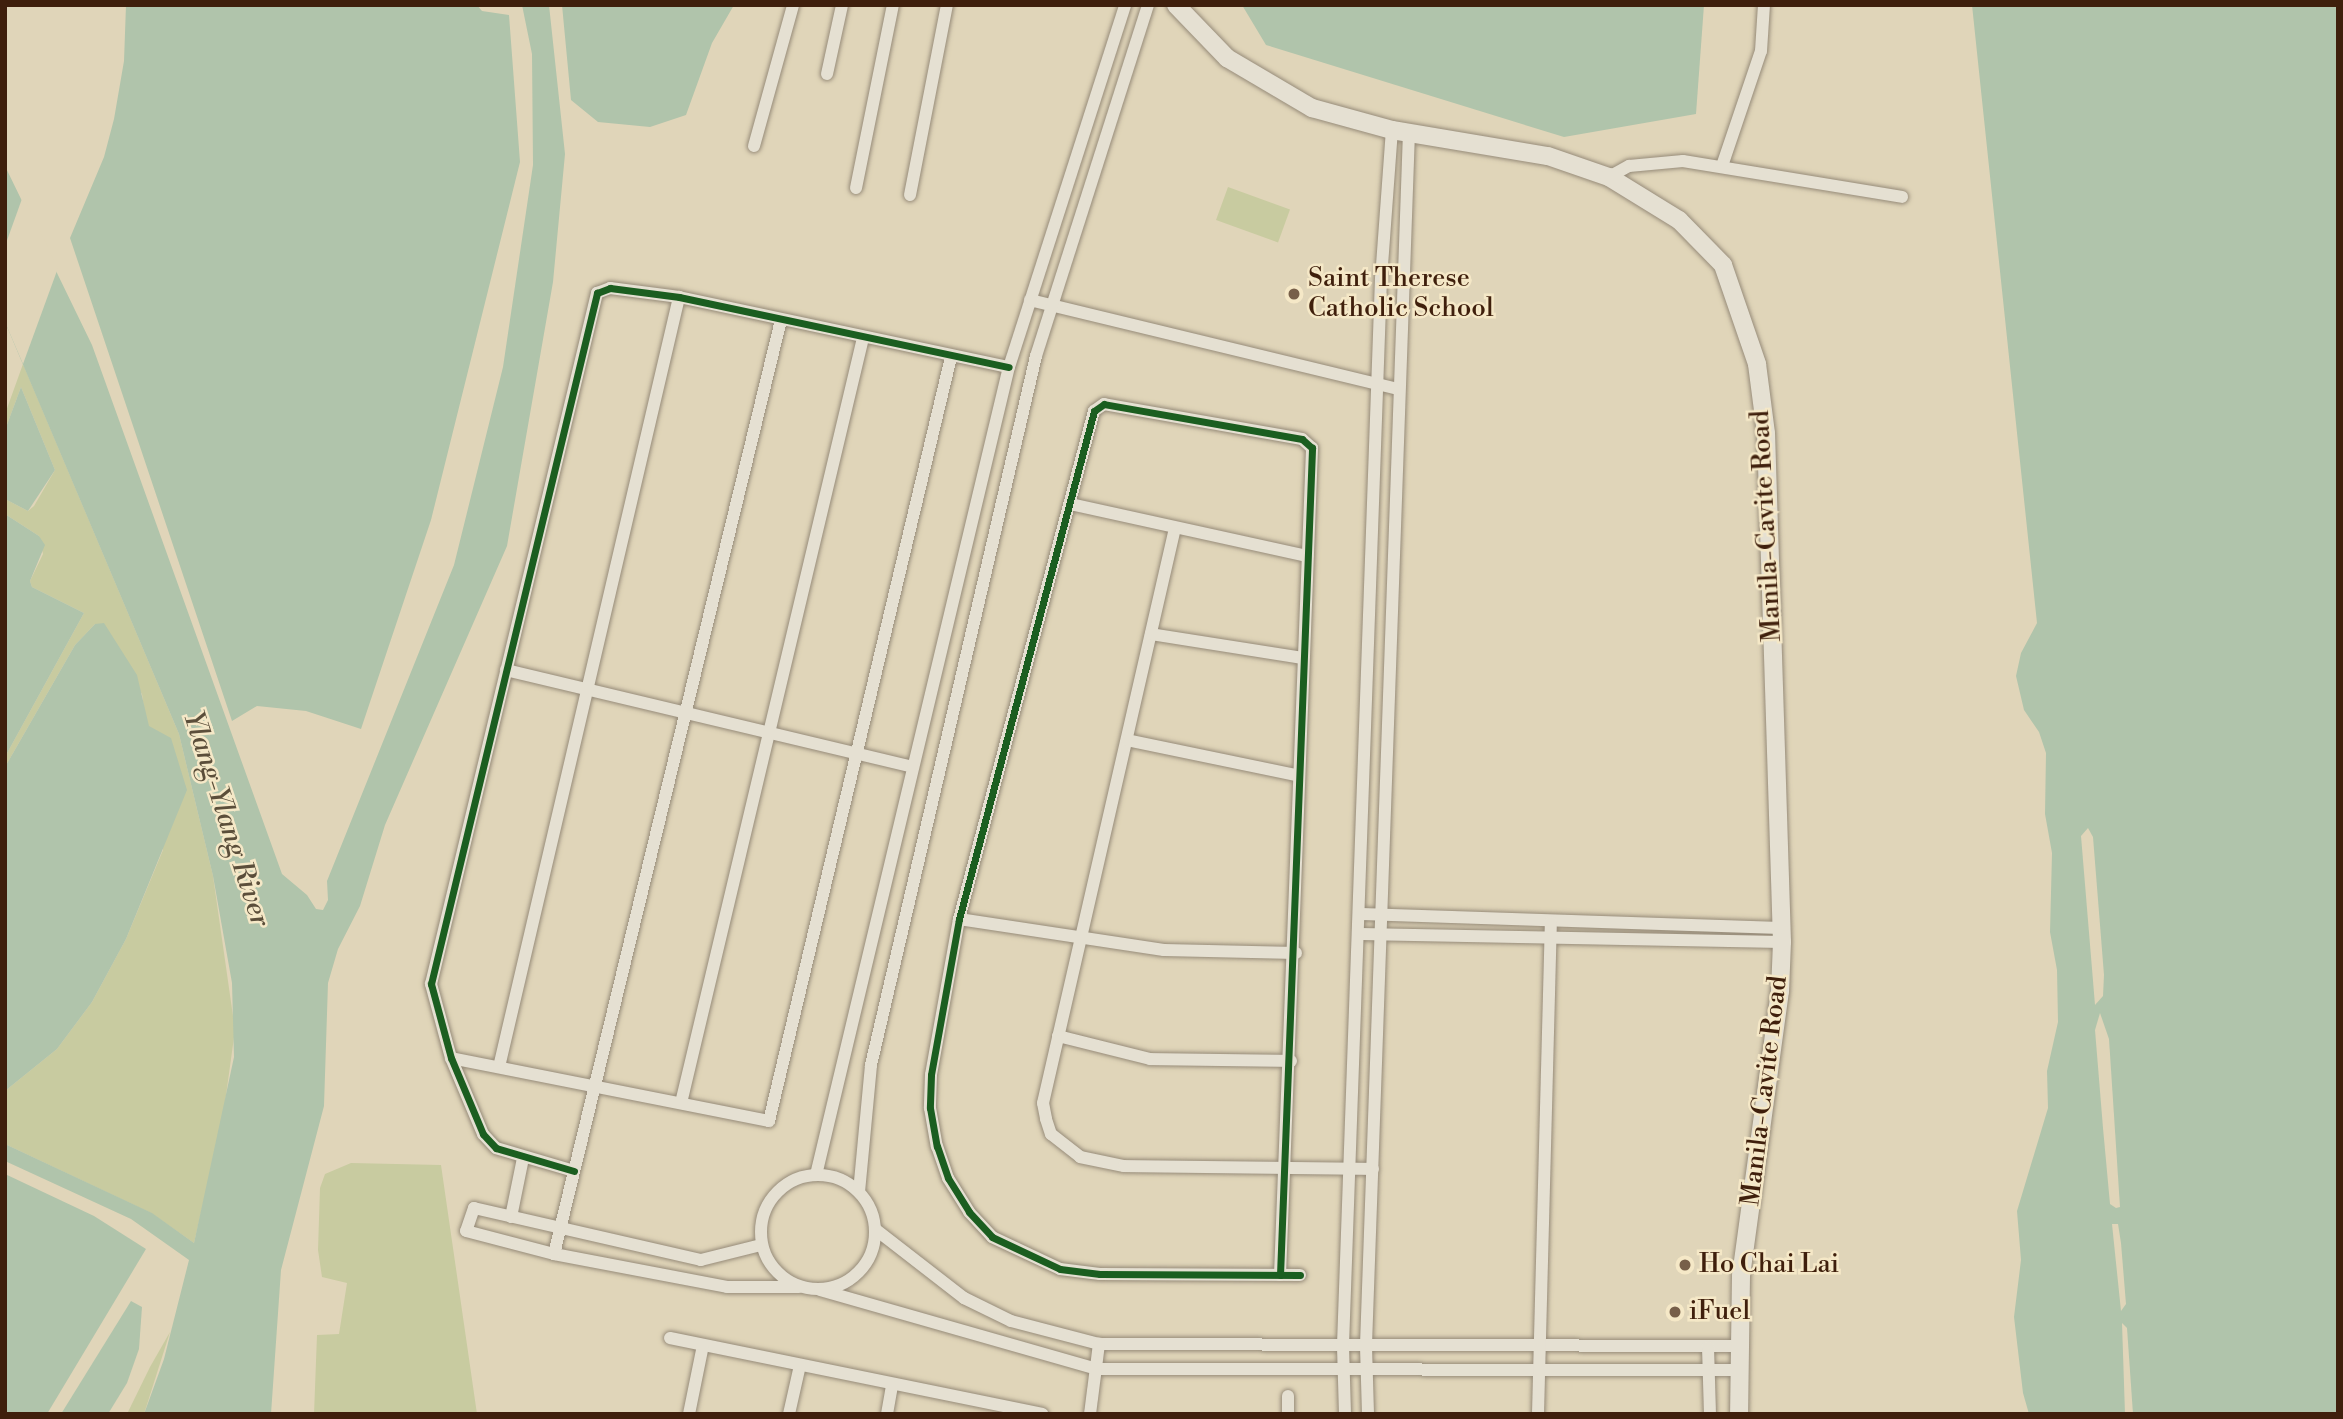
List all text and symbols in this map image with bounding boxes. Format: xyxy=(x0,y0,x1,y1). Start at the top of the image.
place label: Saint Therese Catholic School xyxy=(1308,263,1494,324)
marker: Saint Therese Catholic School xyxy=(1286,286,1302,302)
street label: Manila-Cavite Road xyxy=(1745,410,1789,642)
water label: Ylang-Ylang River xyxy=(175,707,277,931)
street label: Manila-Cavite Road xyxy=(1735,974,1795,1208)
place label: Ho Chai Lai xyxy=(1699,1249,1839,1281)
marker: Ho Chai Lai xyxy=(1677,1257,1693,1273)
place label: iFuel xyxy=(1689,1296,1750,1328)
marker: iFuel xyxy=(1667,1304,1683,1320)

